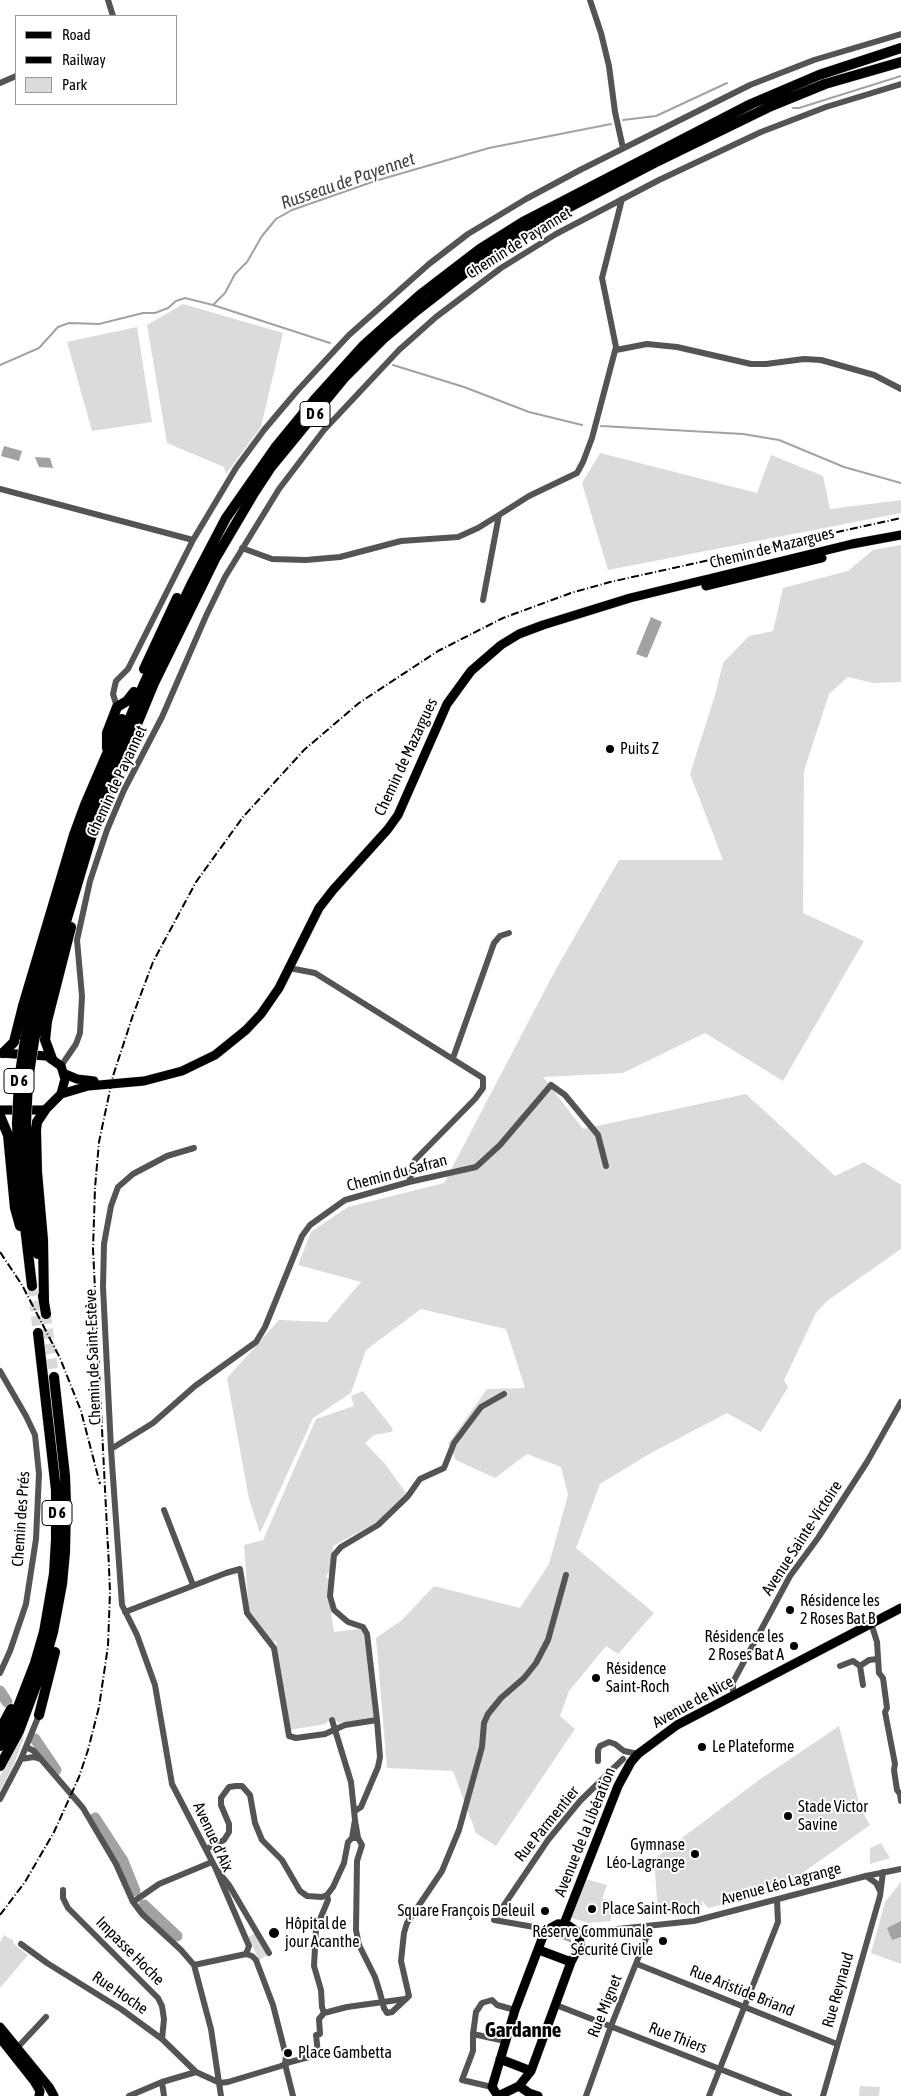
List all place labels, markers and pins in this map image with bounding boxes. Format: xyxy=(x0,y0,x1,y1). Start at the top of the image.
place label: Puits Z xyxy=(620,739,659,759)
marker: Puits Z xyxy=(604,743,616,755)
place label: Résidence les 2 Roses Bat B xyxy=(800,1591,880,1629)
marker: Résidence les 2 Roses Bat B xyxy=(784,1604,796,1616)
place label: Résidence les 2 Roses Bat A xyxy=(704,1627,784,1665)
marker: Résidence les 2 Roses Bat A xyxy=(788,1640,800,1652)
place label: Résidence Saint-Roch xyxy=(606,1659,669,1697)
marker: Résidence Saint-Roch xyxy=(590,1672,602,1684)
place label: Le Plateforme xyxy=(712,1737,794,1757)
marker: Le Plateforme xyxy=(696,1741,708,1753)
place label: Stade Victor Savine xyxy=(798,1797,868,1835)
marker: Stade Victor Savine xyxy=(782,1810,794,1822)
place label: Gymnase Léo-Lagrange xyxy=(606,1835,685,1873)
marker: Gymnase Léo-Lagrange xyxy=(689,1848,701,1860)
place label: Place Saint-Roch xyxy=(602,1899,700,1919)
place label: Square François Deleuil xyxy=(397,1901,535,1921)
marker: Place Saint-Roch xyxy=(586,1903,598,1915)
marker: Square François Deleuil xyxy=(539,1905,551,1917)
place label: Hôpital de jour Acanthe xyxy=(285,1914,359,1952)
place label: Réserve Communale Sécurité Civile xyxy=(532,1922,653,1960)
marker: Hôpital de jour Acanthe xyxy=(267,1926,281,1940)
marker: Réserve Communale Sécurité Civile xyxy=(657,1935,669,1947)
place label: Place Gambetta xyxy=(298,2043,392,2063)
marker: Place Gambetta xyxy=(282,2047,294,2059)

